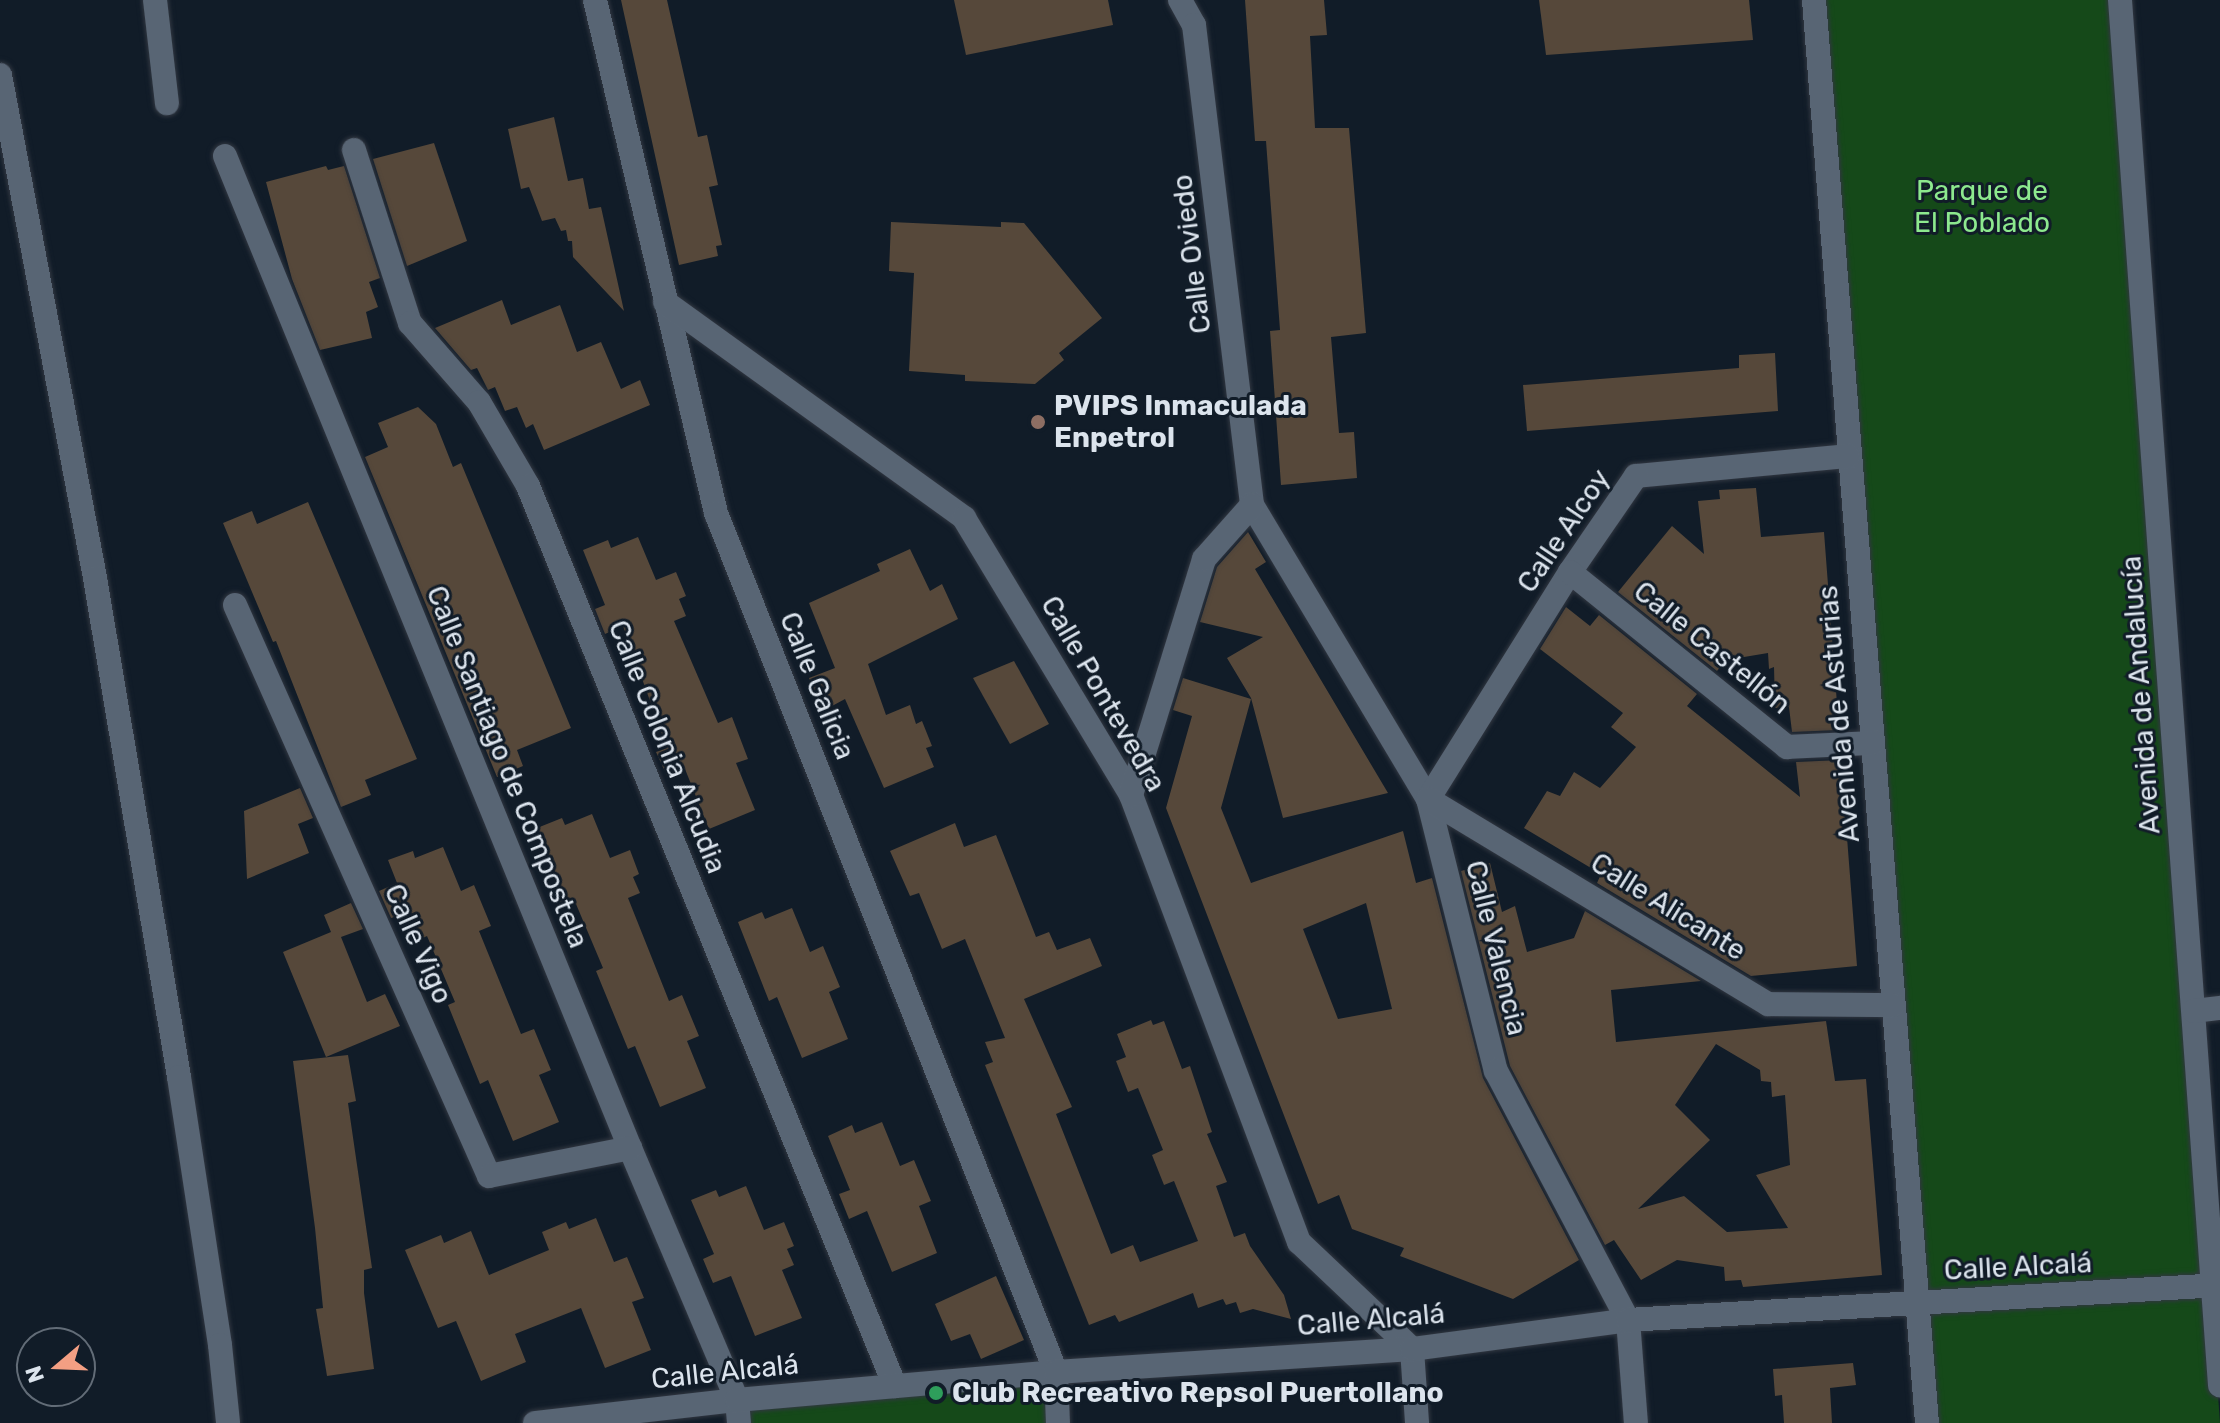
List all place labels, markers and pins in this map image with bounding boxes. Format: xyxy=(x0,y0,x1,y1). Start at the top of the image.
place label: PVIPS Inmaculada Enpetrol xyxy=(1054,389,1307,455)
marker: PVIPS Inmaculada Enpetrol xyxy=(1029,413,1047,431)
place label: Club Recreativo Repsol Puertollano xyxy=(952,1376,1444,1410)
marker: Club Recreativo Repsol Puertollano xyxy=(927,1384,945,1402)

